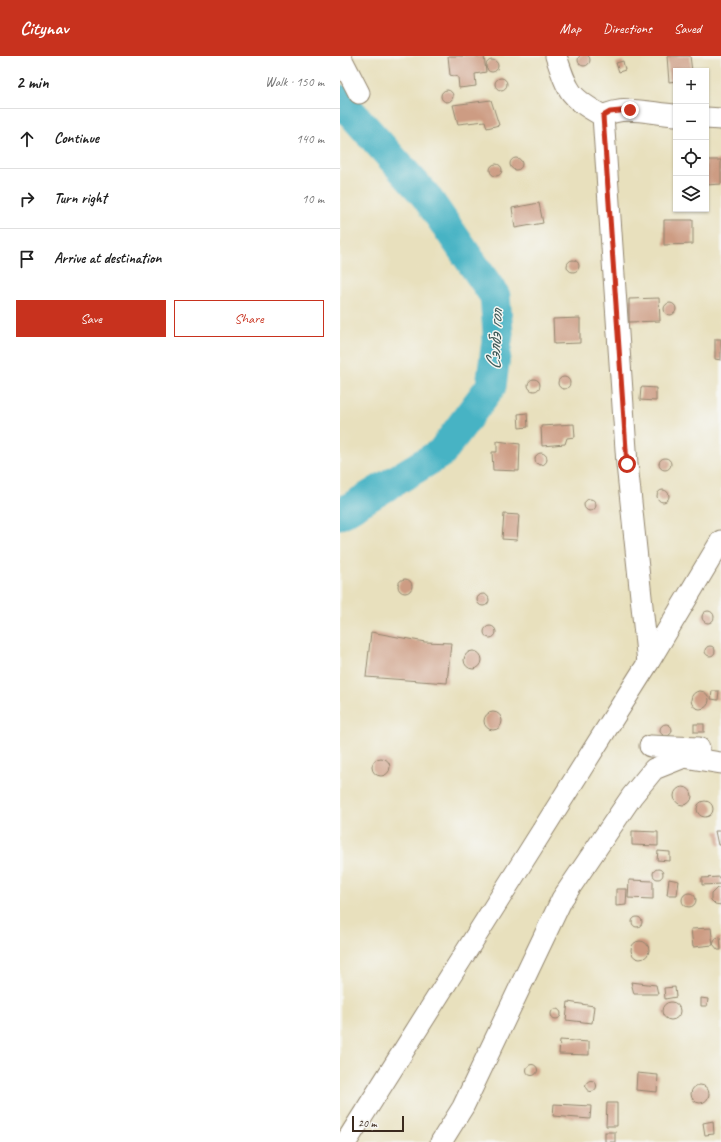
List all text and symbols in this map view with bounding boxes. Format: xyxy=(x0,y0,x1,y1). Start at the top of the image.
text: Citynav xyxy=(20,16,68,40)
text: Map xyxy=(560,20,581,37)
text: Directions xyxy=(603,20,652,37)
text: Saved xyxy=(674,20,701,37)
map controls xyxy=(673,68,709,212)
button: + xyxy=(673,68,709,104)
text: 2 min xyxy=(16,72,49,93)
text: Walk · 150 m xyxy=(265,74,324,90)
route end xyxy=(621,101,639,119)
button: − xyxy=(673,104,709,140)
icon: ahead xyxy=(16,128,38,150)
text: Continue xyxy=(54,129,99,148)
text: 140 m xyxy=(296,131,324,147)
button: locate xyxy=(673,140,709,176)
button: layers xyxy=(673,176,709,212)
icon: right xyxy=(16,188,38,210)
text: Turn right xyxy=(54,189,107,208)
text: 10 m xyxy=(302,191,324,207)
icon: arrive xyxy=(16,248,38,270)
text: Arrive at destination xyxy=(54,249,161,268)
button: Save xyxy=(16,300,166,337)
button: Share xyxy=(174,300,324,337)
water label: Сэлбэ гол xyxy=(479,307,509,371)
route start xyxy=(618,455,636,473)
scale bar xyxy=(352,1114,404,1133)
text: 20 m xyxy=(358,1116,377,1130)

